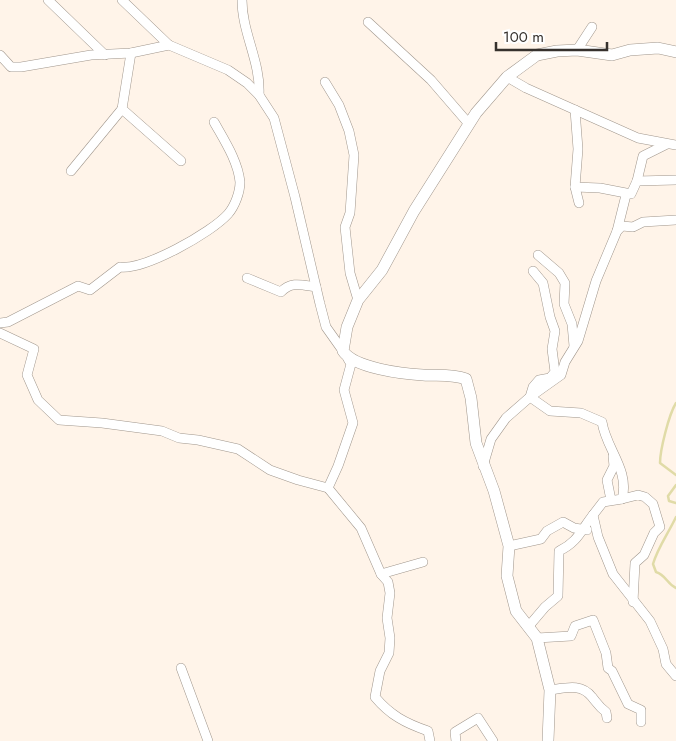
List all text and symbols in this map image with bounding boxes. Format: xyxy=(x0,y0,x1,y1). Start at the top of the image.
scale bar xyxy=(496,20,607,52)
text: 100 m xyxy=(503,26,544,48)

